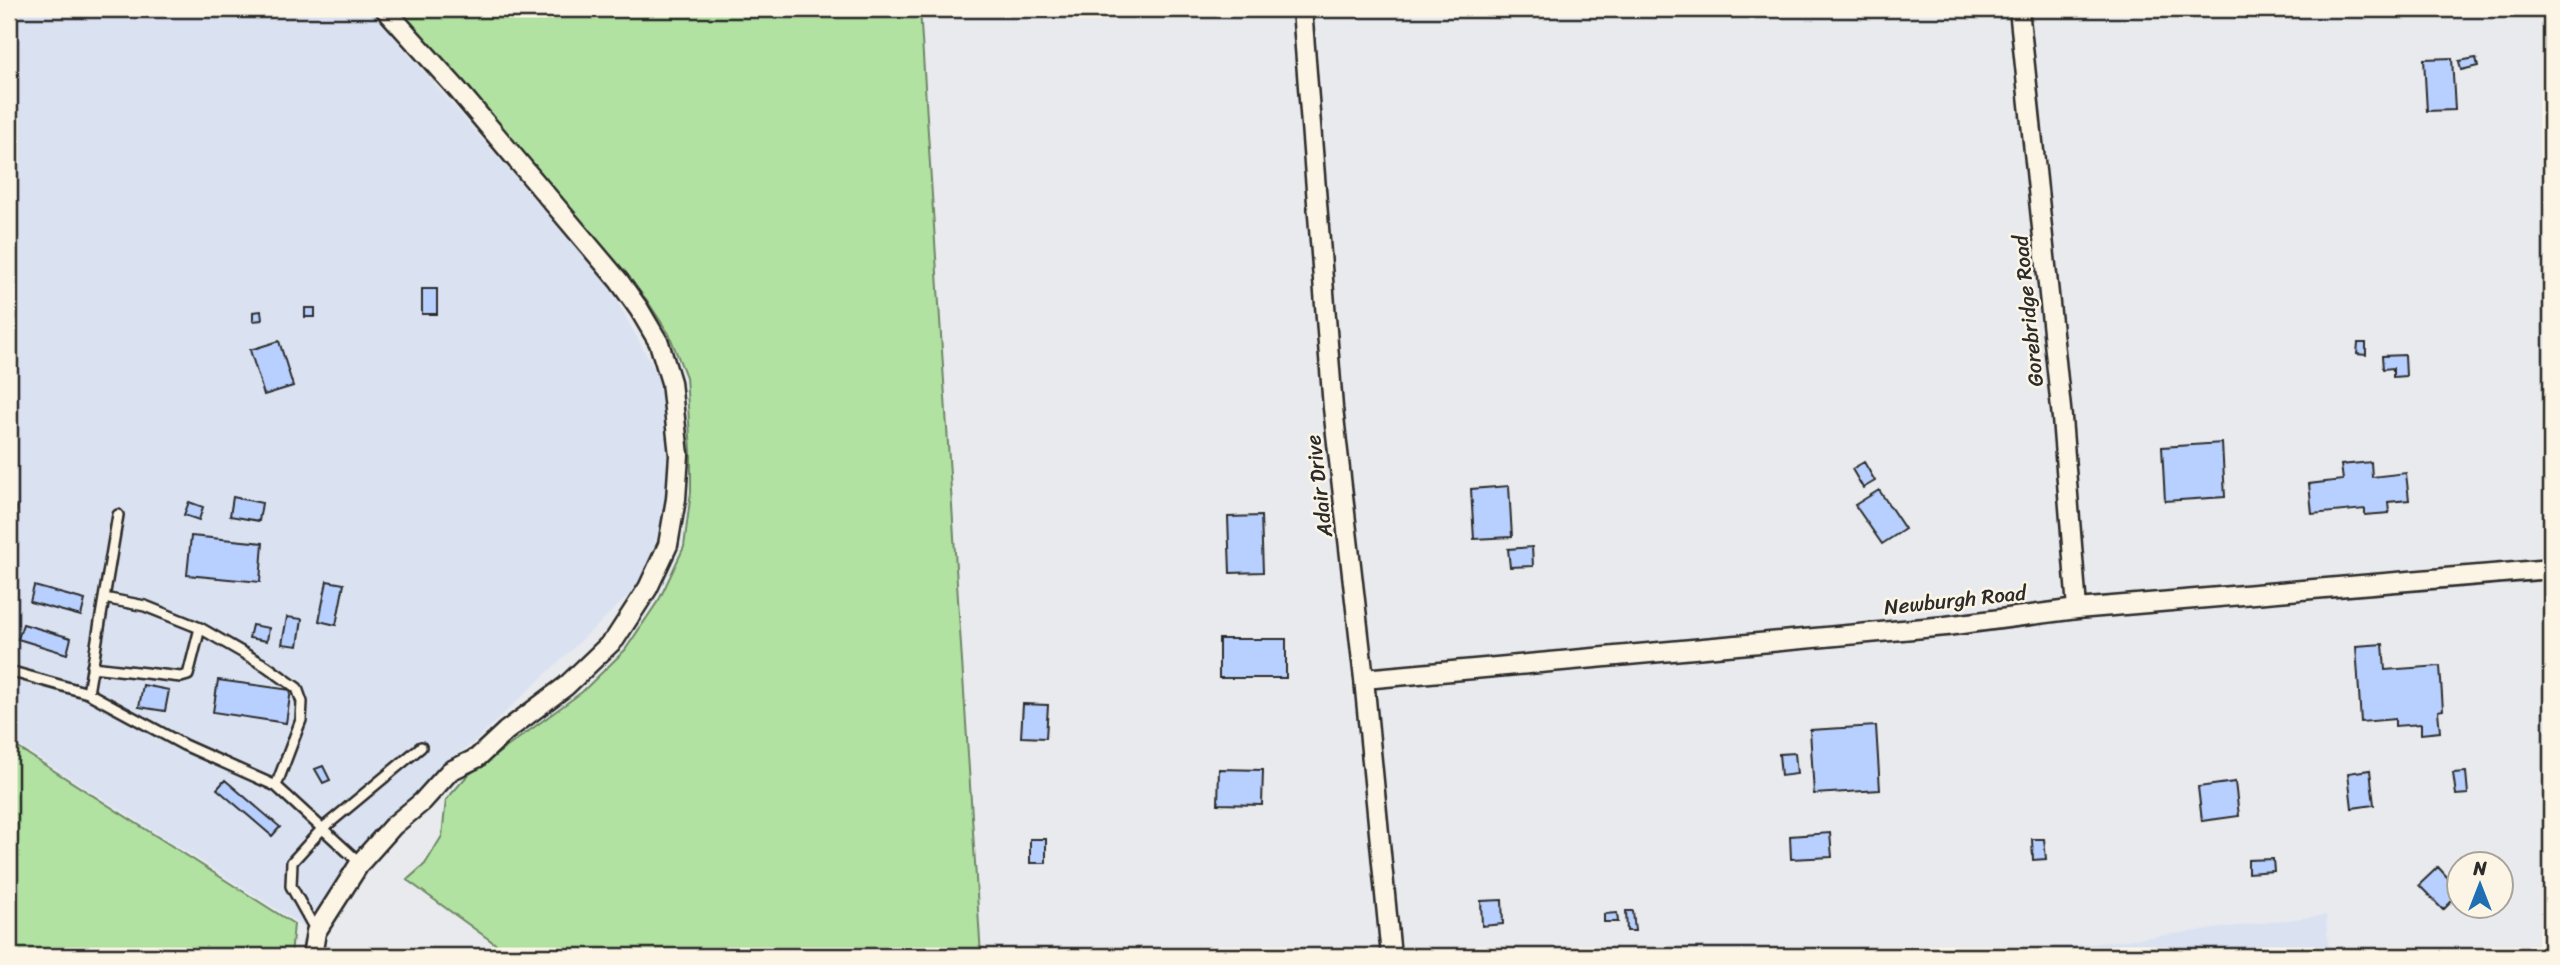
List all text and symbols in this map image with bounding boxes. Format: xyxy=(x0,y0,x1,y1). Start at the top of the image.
street label: Gorebridge Road xyxy=(2001,232,2055,388)
street label: Adair Drive xyxy=(1294,432,1344,540)
street label: Newburgh Road xyxy=(1882,573,2030,626)
north arrow xyxy=(2444,850,2514,920)
text: N xyxy=(2472,852,2487,885)

